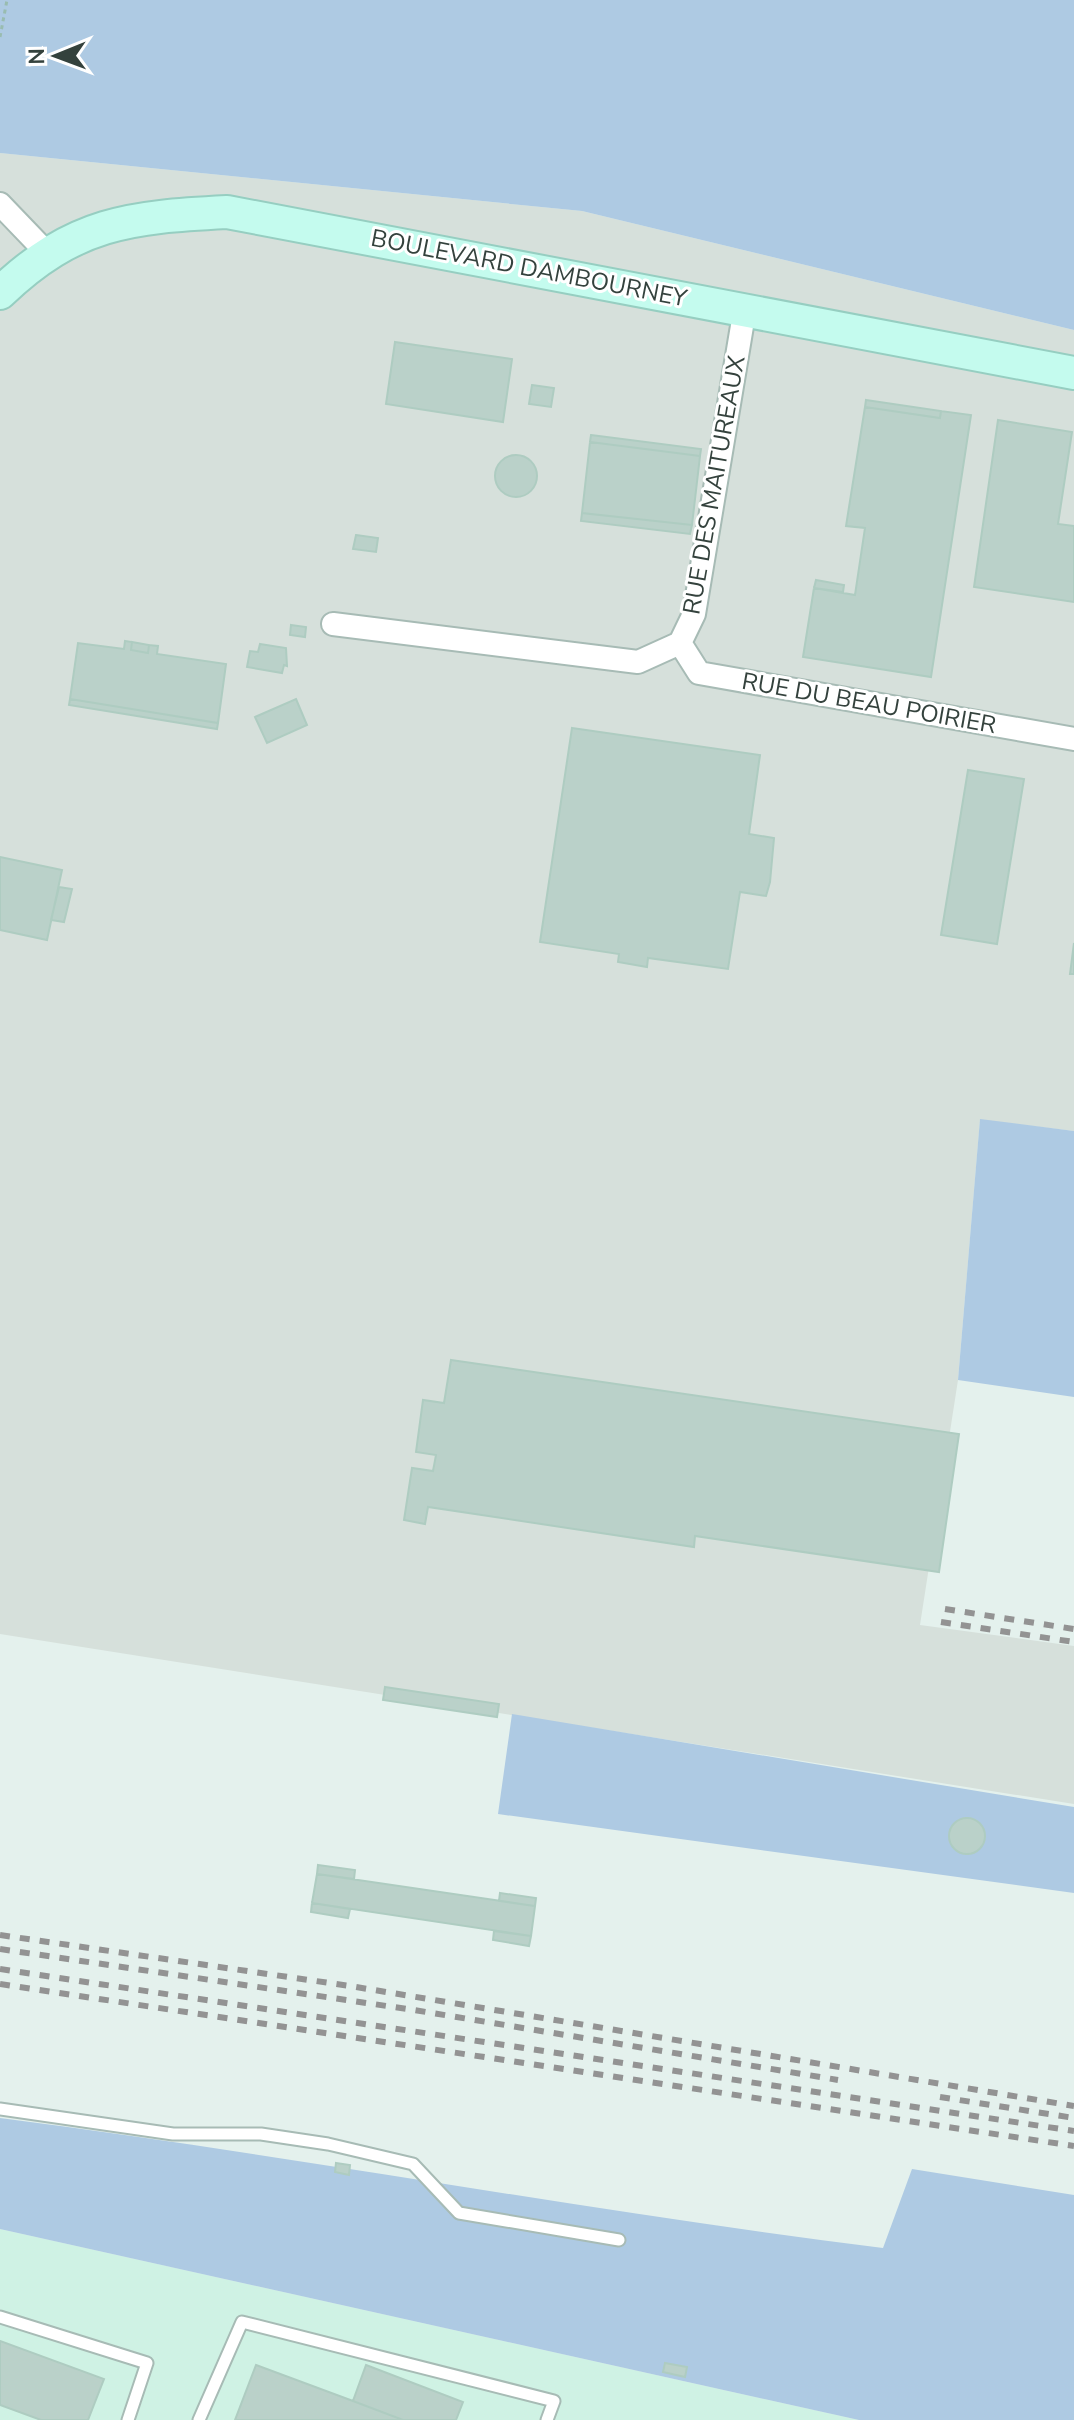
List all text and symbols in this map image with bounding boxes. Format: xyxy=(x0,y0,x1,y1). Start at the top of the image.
north arrow xyxy=(16,16,96,96)
text: N xyxy=(22,48,52,65)
street label: BOULEVARD DAMBOURNEY xyxy=(368,222,690,314)
street label: RUE DES MAITUREAUX xyxy=(675,353,753,617)
street label: RUE DU BEAU POIRIER xyxy=(739,665,999,741)

